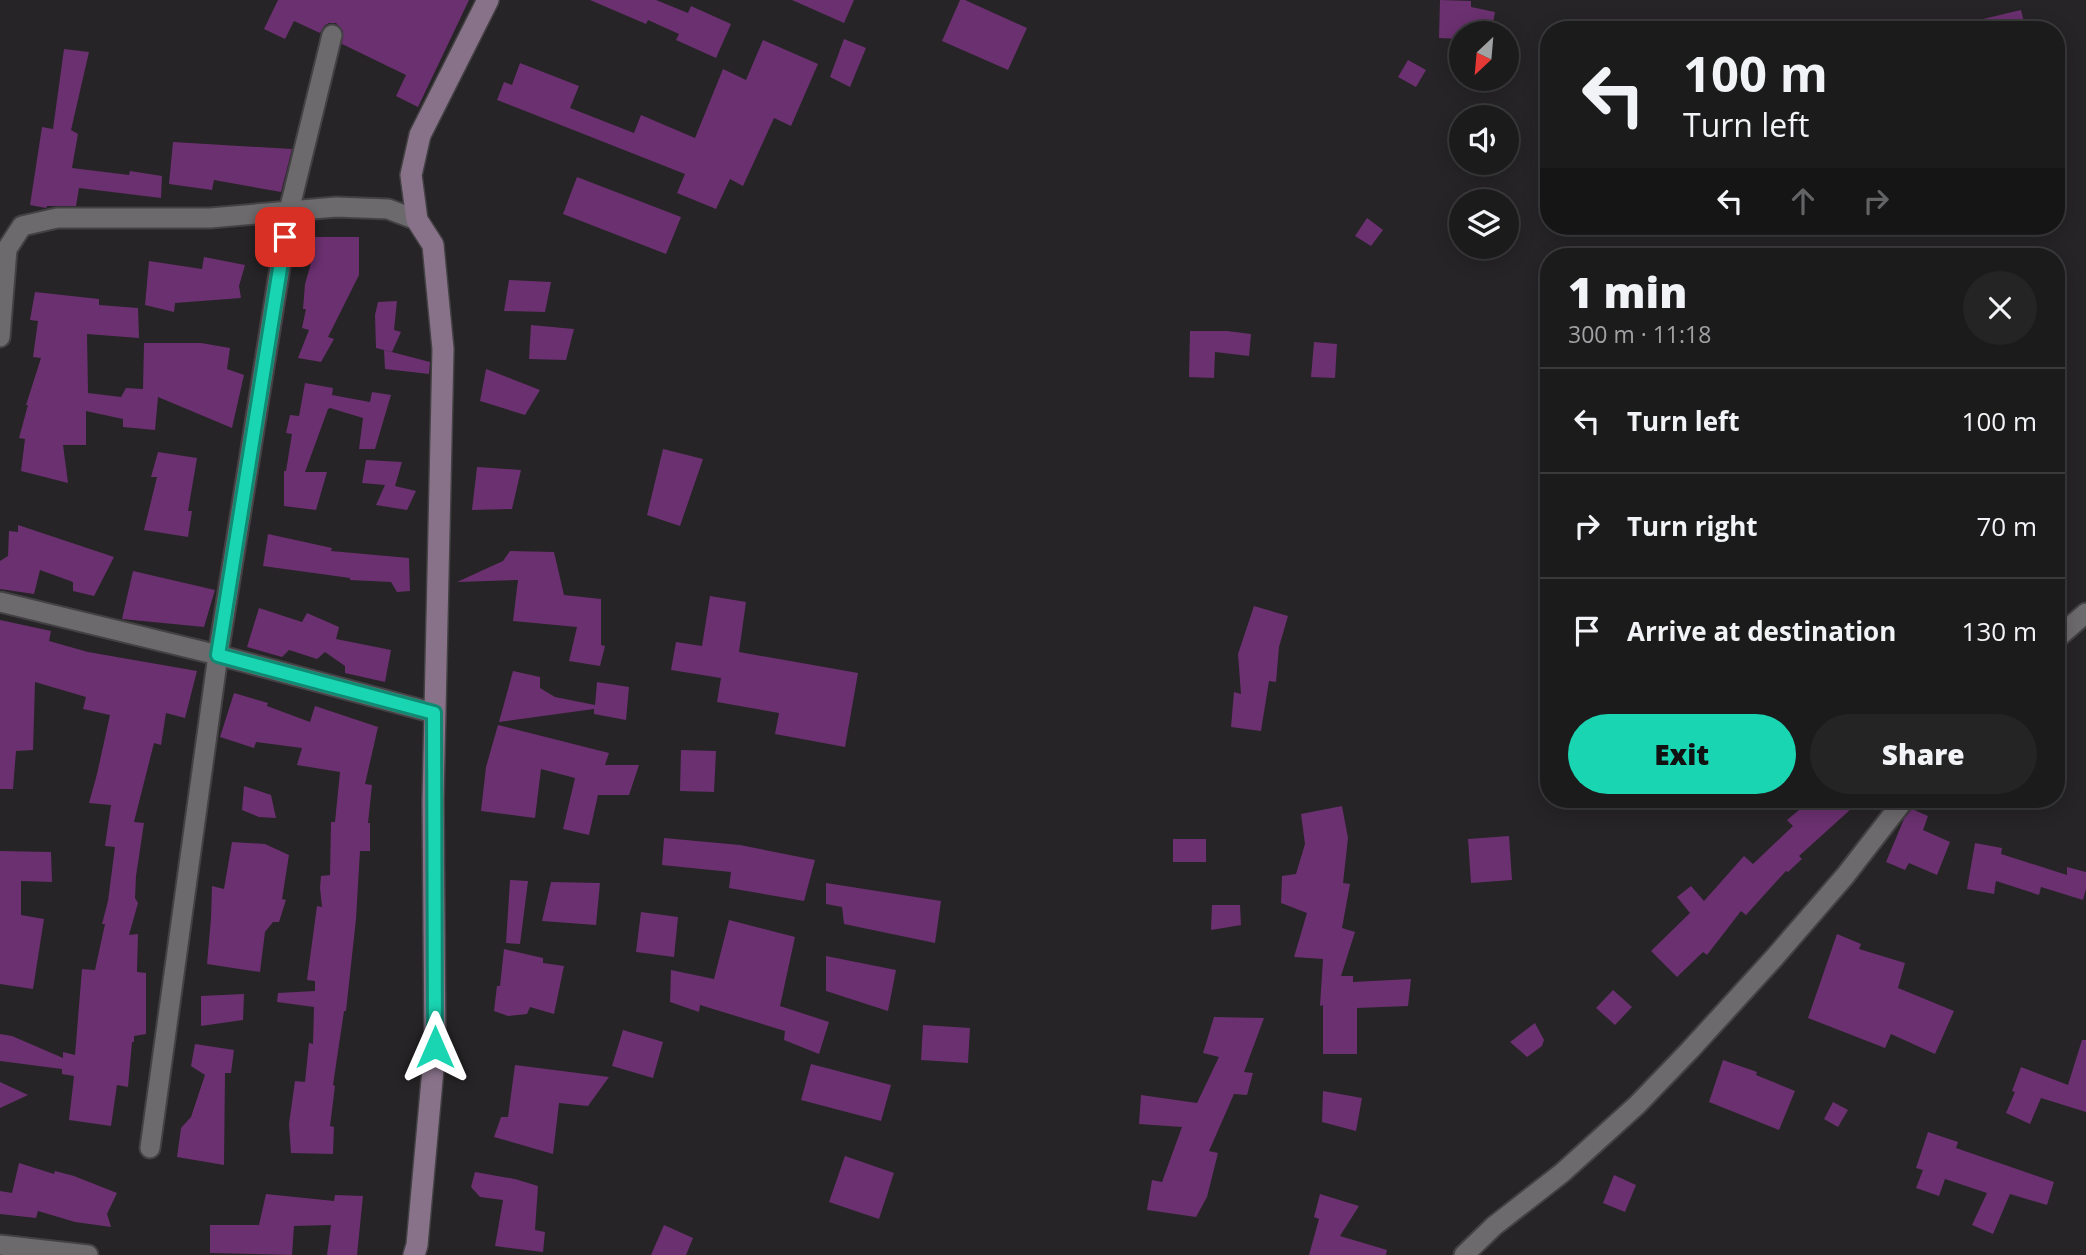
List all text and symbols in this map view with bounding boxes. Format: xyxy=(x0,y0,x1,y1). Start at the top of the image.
north arrow xyxy=(1449,21,1519,91)
map controls xyxy=(1449,21,1519,259)
text: 100 m xyxy=(1683,40,1828,106)
icon: left xyxy=(1568,49,1659,140)
text: Turn left xyxy=(1683,103,1809,146)
button: sound xyxy=(1449,105,1519,175)
icon: left xyxy=(1711,182,1749,220)
icon: ahead xyxy=(1784,182,1822,220)
icon: right xyxy=(1857,182,1895,220)
button: layers xyxy=(1449,189,1519,259)
pin xyxy=(255,207,315,267)
icon: arrive xyxy=(266,218,304,256)
text: 1 min xyxy=(1568,263,1687,320)
button: close xyxy=(1963,271,2037,345)
text: 300 m · 11:18 xyxy=(1568,318,1711,350)
icon: left xyxy=(1568,402,1606,440)
text: Turn left xyxy=(1627,403,1739,439)
text: 100 m xyxy=(1962,403,2037,439)
icon: right xyxy=(1568,507,1606,545)
text: Turn right xyxy=(1627,508,1758,544)
text: 70 m xyxy=(1976,508,2037,544)
icon: arrive xyxy=(1568,612,1606,650)
text: Arrive at destination xyxy=(1627,613,1896,649)
text: 130 m xyxy=(1962,613,2037,649)
button: Exit xyxy=(1568,714,1796,794)
button: Share xyxy=(1810,714,2037,794)
position arrow xyxy=(398,1010,472,1084)

